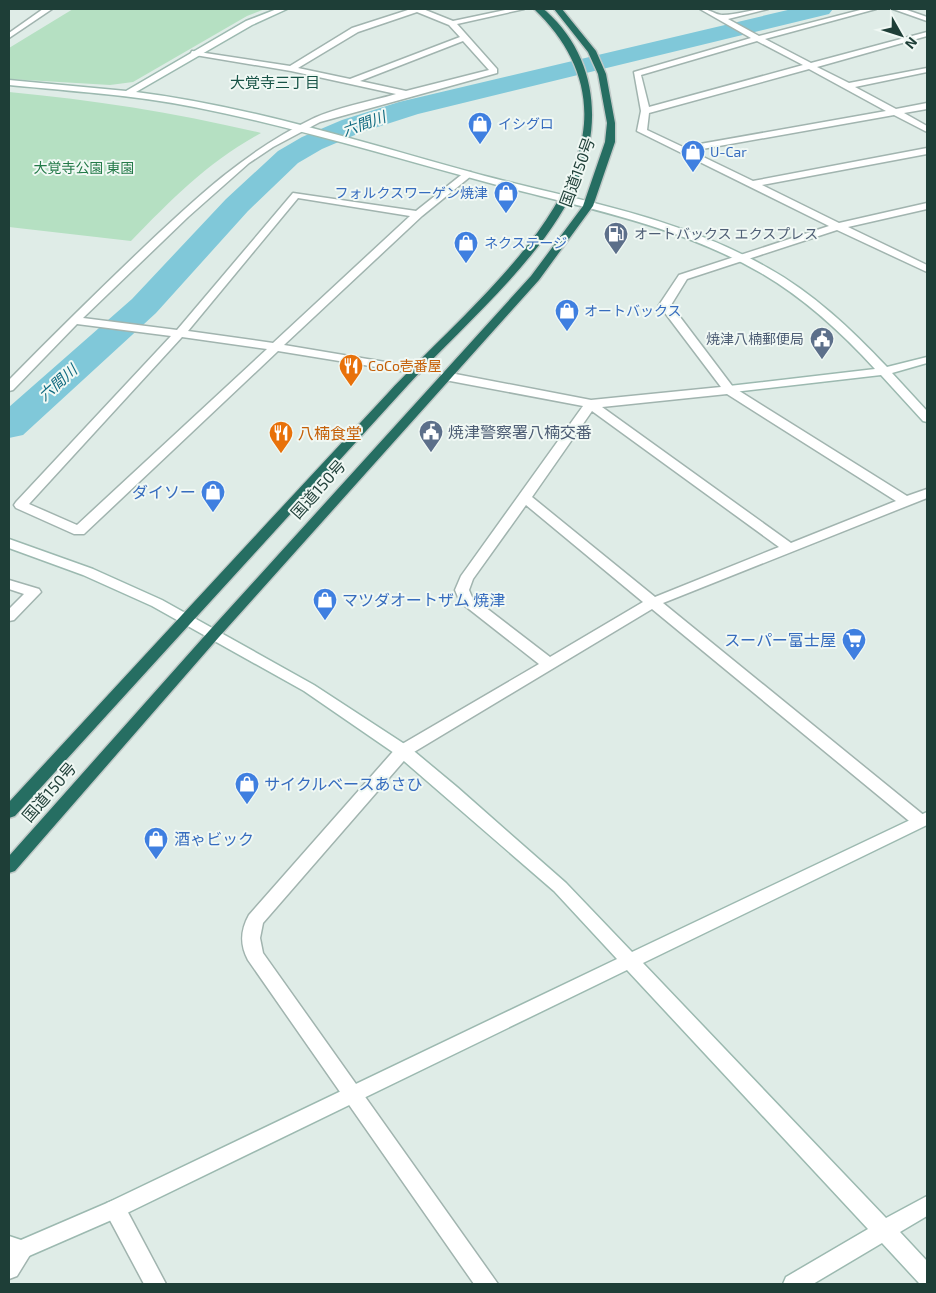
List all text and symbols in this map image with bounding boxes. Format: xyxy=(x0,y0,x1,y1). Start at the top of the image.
north arrow xyxy=(876,10,926,60)
text: N xyxy=(902,34,921,53)
district label: 大覚寺三丁目 xyxy=(230,73,320,91)
water label: 六間川 xyxy=(339,106,390,139)
shop icon: イシグロ xyxy=(467,111,493,145)
place label: イシグロ xyxy=(498,115,554,132)
street label: 国道150号 xyxy=(555,134,598,209)
shop icon: U-Car xyxy=(680,139,706,173)
place label: U-Car xyxy=(710,143,747,160)
park label: 大覚寺公園 東園 xyxy=(33,159,135,176)
shop icon: フォルクスワーゲン焼津 xyxy=(493,180,519,214)
place label: フォルクスワーゲン焼津 xyxy=(334,184,488,201)
fuel station icon: オートバックス エクスプレス xyxy=(603,221,629,255)
place label: オートバックス エクスプレス xyxy=(634,225,818,242)
shop icon: ネクステージ xyxy=(453,230,479,264)
place label: ネクステージ xyxy=(484,234,567,251)
shop icon: オートバックス xyxy=(554,298,580,332)
place label: オートバックス xyxy=(584,302,682,319)
public building icon: 焼津八楠郵便局 xyxy=(809,326,835,360)
place label: 焼津八楠郵便局 xyxy=(706,330,804,347)
restaurant icon: CoCo壱番屋 xyxy=(338,353,364,387)
place label: CoCo壱番屋 xyxy=(368,357,442,374)
water label: 六間川 xyxy=(35,359,82,404)
public building icon: 焼津警察署八楠交番 xyxy=(418,419,444,453)
restaurant icon: 八楠食堂 xyxy=(268,420,294,454)
place label: 焼津警察署八楠交番 xyxy=(448,422,592,441)
place label: 八楠食堂 xyxy=(298,423,362,442)
street label: 国道150号 xyxy=(286,455,349,522)
shop icon: ダイソー xyxy=(200,479,226,513)
place label: ダイソー xyxy=(132,482,196,501)
shop icon: マツダオートザム 焼津 xyxy=(312,587,338,621)
place label: マツダオートザム 焼津 xyxy=(342,590,505,609)
supermarket icon: スーパー富士屋 xyxy=(841,627,867,661)
place label: スーパー富士屋 xyxy=(724,630,836,649)
street label: 国道150号 xyxy=(18,758,80,825)
shop icon: サイクルベースあさひ xyxy=(234,771,260,805)
place label: サイクルベースあさひ xyxy=(264,774,422,793)
shop icon: 酒ゃビック xyxy=(143,826,169,860)
place label: 酒ゃビック xyxy=(174,829,254,848)

